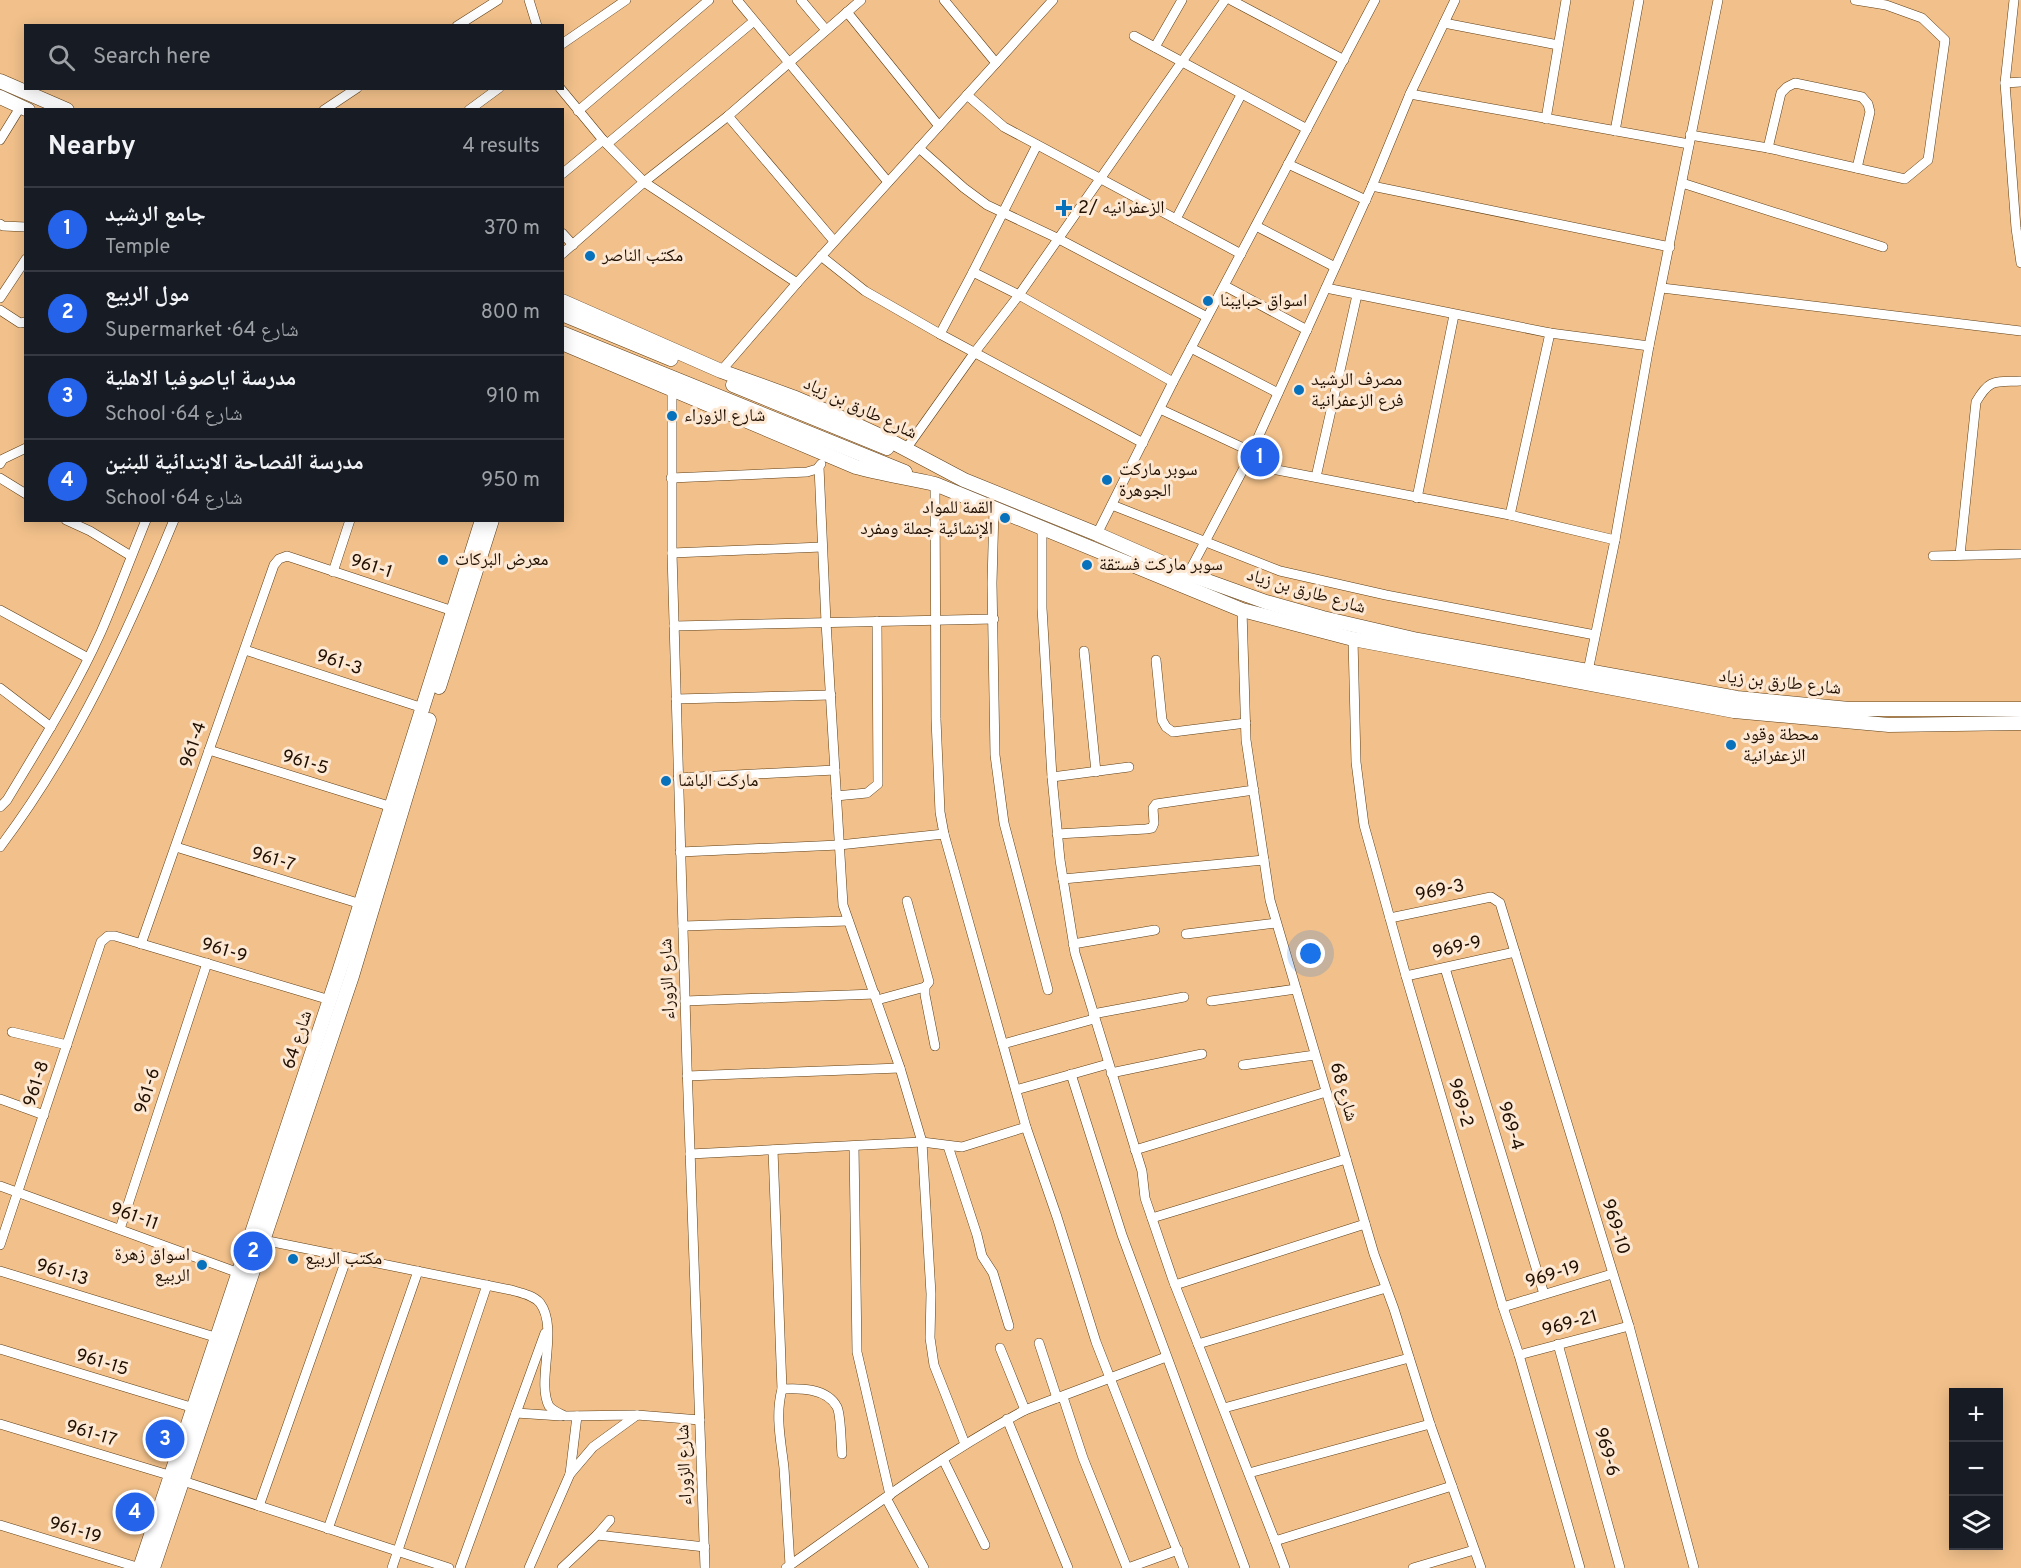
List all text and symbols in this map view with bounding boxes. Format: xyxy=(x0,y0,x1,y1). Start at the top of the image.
search box xyxy=(24,24,564,90)
icon: search xyxy=(45,41,78,74)
text: Search here xyxy=(93,44,211,71)
text: Nearby xyxy=(48,131,136,164)
text: 4 results xyxy=(463,134,540,160)
place label: الزعفرانيه /2 xyxy=(1078,197,1165,220)
marker: الزعفرانيه /2 xyxy=(1055,199,1073,217)
text: جامع الرشيد xyxy=(105,202,206,229)
text: 1 xyxy=(64,216,72,242)
text: 370 m xyxy=(484,216,540,242)
text: Temple xyxy=(105,235,170,261)
place label: مكتب الناصر xyxy=(601,245,683,268)
marker: مكتب الناصر xyxy=(583,249,597,263)
text: مول الربيع xyxy=(105,282,189,309)
place label: اسواق حبايبنا xyxy=(1220,290,1307,313)
marker: اسواق حبايبنا xyxy=(1201,294,1215,308)
text: 2 xyxy=(61,300,74,326)
text: 800 m xyxy=(481,300,540,326)
text: Supermarket · شارع 64 xyxy=(105,318,299,344)
text: مدرسة اياصوفيا الاهلية xyxy=(105,366,296,393)
place label: مصرف الرشيد فرع الزعفرانية xyxy=(1311,369,1403,413)
street label: شارع طارق بن زياد xyxy=(800,373,920,445)
marker: مصرف الرشيد فرع الزعفرانية xyxy=(1292,383,1306,397)
text: 3 xyxy=(62,384,74,410)
text: 910 m xyxy=(486,384,540,410)
text: School · شارع 64 xyxy=(105,402,243,428)
place label: شارع الزوراء xyxy=(684,405,765,428)
marker: شارع الزوراء xyxy=(665,409,679,423)
pin: 1 xyxy=(1240,434,1280,480)
text: مدرسة الفصاحة الابتدائية للبنين xyxy=(105,450,364,477)
place label: سوبر ماركت الجوهرة xyxy=(1119,459,1198,503)
text: 4 xyxy=(61,468,74,494)
text: 950 m xyxy=(481,468,540,494)
marker: سوبر ماركت الجوهرة xyxy=(1100,473,1114,487)
text: School · شارع 64 xyxy=(105,486,243,512)
place label: القمة للمواد الإنشائية جملة ومفرد xyxy=(860,497,993,541)
marker: القمة للمواد الإنشائية جملة ومفرد xyxy=(998,511,1012,525)
street label: 961-1 xyxy=(347,549,395,585)
place label: معرض البركات xyxy=(455,549,548,572)
marker: معرض البركات xyxy=(436,553,450,567)
place label: سوبر ماركت فستقة xyxy=(1099,554,1223,577)
marker: سوبر ماركت فستقة xyxy=(1080,558,1094,572)
street label: شارع طارق بن زياد xyxy=(1244,564,1368,620)
street label: 961-3 xyxy=(313,645,365,681)
street label: شارع طارق بن زياد xyxy=(1718,665,1842,701)
street label: 961-4 xyxy=(175,719,213,771)
place label: محطة وقود الزعفرانية xyxy=(1743,724,1819,768)
marker: محطة وقود الزعفرانية xyxy=(1724,738,1738,752)
street label: 961-5 xyxy=(279,745,331,781)
place label: ماركت الباشا xyxy=(678,770,758,793)
marker: ماركت الباشا xyxy=(659,774,673,788)
street label: 961-7 xyxy=(248,842,298,878)
street label: 969-3 xyxy=(1413,875,1467,907)
street label: 969-9 xyxy=(1430,931,1484,965)
street label: 961-9 xyxy=(198,933,250,969)
street label: شارع الزوراء xyxy=(655,938,681,1020)
your location xyxy=(1296,939,1325,968)
street label: شارع 64 xyxy=(278,1008,318,1072)
street label: 961-8 xyxy=(19,1058,55,1110)
street label: شارع 68 xyxy=(1324,1060,1362,1124)
street label: 961-6 xyxy=(130,1065,166,1117)
street label: 969-2 xyxy=(1442,1076,1478,1130)
street label: 969-4 xyxy=(1492,1099,1528,1153)
street label: 969-10 xyxy=(1596,1196,1634,1258)
street label: 961-11 xyxy=(107,1198,161,1236)
pin: 2 xyxy=(234,1228,272,1274)
place label: اسواق زهرة الربيع xyxy=(115,1244,190,1288)
place label: مكتب الربيع xyxy=(305,1248,382,1271)
marker: مكتب الربيع xyxy=(286,1252,300,1266)
street label: 961-13 xyxy=(33,1254,91,1292)
street label: 969-19 xyxy=(1523,1256,1583,1294)
marker: اسواق زهرة الربيع xyxy=(195,1258,209,1272)
street label: 969-21 xyxy=(1540,1306,1600,1342)
street label: 961-15 xyxy=(73,1344,131,1382)
map controls xyxy=(1949,1388,2003,1550)
button: + xyxy=(1949,1388,2003,1442)
street label: 961-17 xyxy=(63,1415,119,1453)
pin: 3 xyxy=(146,1416,184,1462)
street label: شارع الزوراء xyxy=(672,1424,698,1506)
street label: 969-6 xyxy=(1588,1425,1624,1479)
button: − xyxy=(1949,1442,2003,1496)
pin: 4 xyxy=(116,1490,154,1534)
button: layers xyxy=(1949,1496,2003,1550)
street label: 961-19 xyxy=(46,1512,104,1550)

